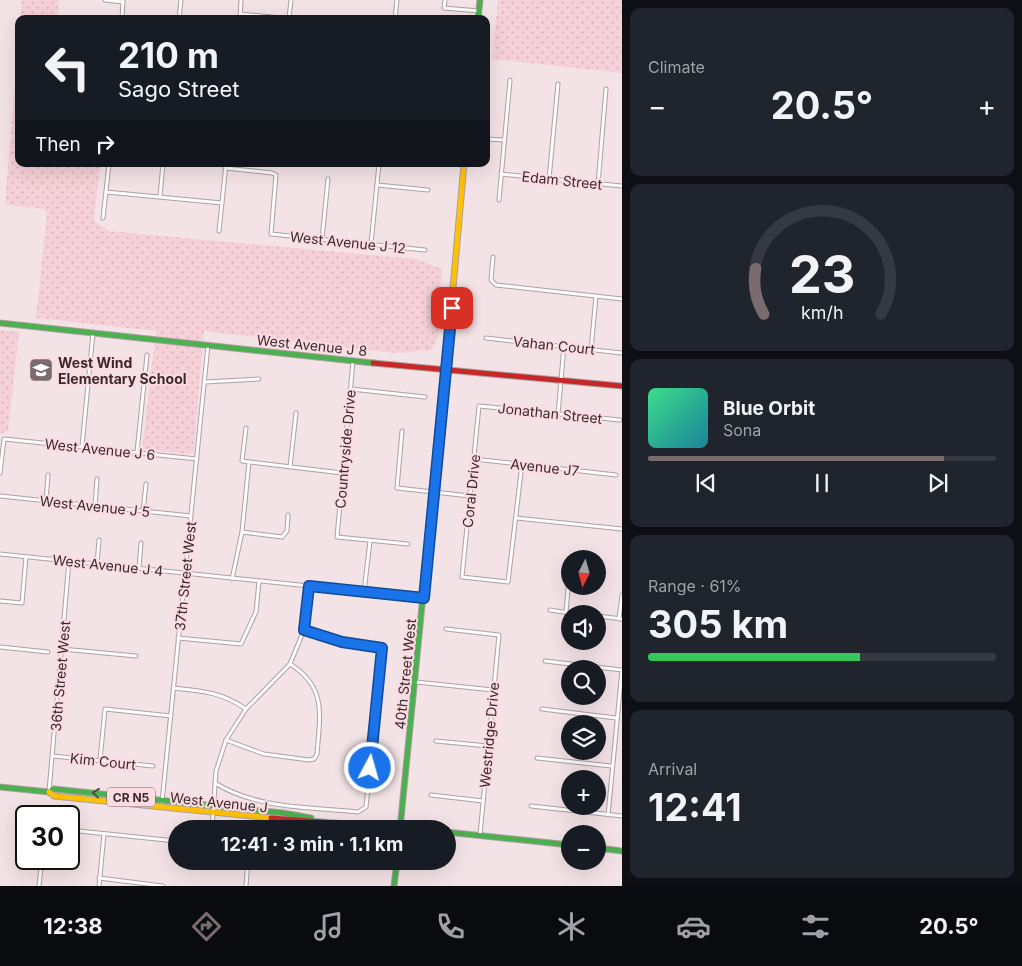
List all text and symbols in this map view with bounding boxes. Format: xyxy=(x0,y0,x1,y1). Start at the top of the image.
text: 210 m xyxy=(118,34,219,76)
icon: left xyxy=(35,35,100,100)
text: Climate xyxy=(648,57,705,77)
text: Sago Street xyxy=(118,76,239,102)
text: 20.5° xyxy=(771,82,873,128)
text: − xyxy=(648,89,667,123)
text: + xyxy=(977,89,996,123)
icon: right xyxy=(91,130,119,158)
text: Then xyxy=(35,133,81,156)
street label: Edam Street xyxy=(521,167,603,193)
street label: West Avenue J 12 xyxy=(289,227,407,257)
text: 23 xyxy=(789,243,855,306)
pin xyxy=(431,287,473,329)
icon: arrive xyxy=(438,294,466,322)
text: km/h xyxy=(801,302,843,323)
street label: West Avenue J 8 xyxy=(256,331,368,359)
street label: Vahan Court xyxy=(512,332,596,358)
place label: West Wind Elementary School xyxy=(58,354,187,387)
school or university icon: West Wind Elementary School xyxy=(28,357,54,383)
street label: Countryside Drive xyxy=(331,389,359,509)
text: Blue Orbit xyxy=(723,397,815,420)
street label: Jonathan Street xyxy=(497,399,603,427)
text: Sona xyxy=(723,420,761,440)
street label: West Avenue J 6 xyxy=(44,435,156,463)
street label: Coral Drive xyxy=(459,453,483,529)
street label: Avenue J7 xyxy=(510,455,580,479)
icon: previous xyxy=(692,469,720,497)
icon: pause xyxy=(808,469,836,497)
icon: next xyxy=(924,469,952,497)
street label: West Avenue J 5 xyxy=(39,492,151,520)
street label: 37th Street West xyxy=(171,520,199,632)
north arrow xyxy=(561,550,606,595)
map controls xyxy=(561,550,606,870)
street label: West Avenue J 4 xyxy=(52,551,164,579)
text: Range · 61% xyxy=(648,576,742,596)
text: 305 km xyxy=(648,601,788,647)
button: sound xyxy=(561,605,606,650)
street label: 40th Street West xyxy=(391,617,419,730)
street label: 36th Street West xyxy=(47,620,73,732)
button: search xyxy=(561,660,606,705)
street label: Westridge Drive xyxy=(476,681,502,789)
button: layers xyxy=(561,715,606,760)
position arrow xyxy=(343,741,395,793)
street label: Kim Court xyxy=(69,749,137,773)
text: Arrival xyxy=(648,759,697,779)
button: + xyxy=(561,770,606,815)
text: 12:41 xyxy=(648,784,742,830)
one-way arrow xyxy=(91,788,99,799)
road number: CR N5 xyxy=(107,788,155,806)
street label: West Avenue J xyxy=(169,788,269,816)
speed limit sign: 30 xyxy=(15,805,80,870)
button: − xyxy=(561,825,606,870)
text: 12:41 · 3 min · 1.1 km xyxy=(221,833,403,856)
icon: directions xyxy=(189,909,224,944)
icon: music xyxy=(311,909,346,944)
icon: phone xyxy=(433,909,468,944)
icon: climate xyxy=(554,909,589,944)
icon: car xyxy=(676,909,711,944)
icon: filters xyxy=(798,909,833,944)
text: 12:38 xyxy=(43,913,103,939)
text: 20.5° xyxy=(919,913,979,939)

